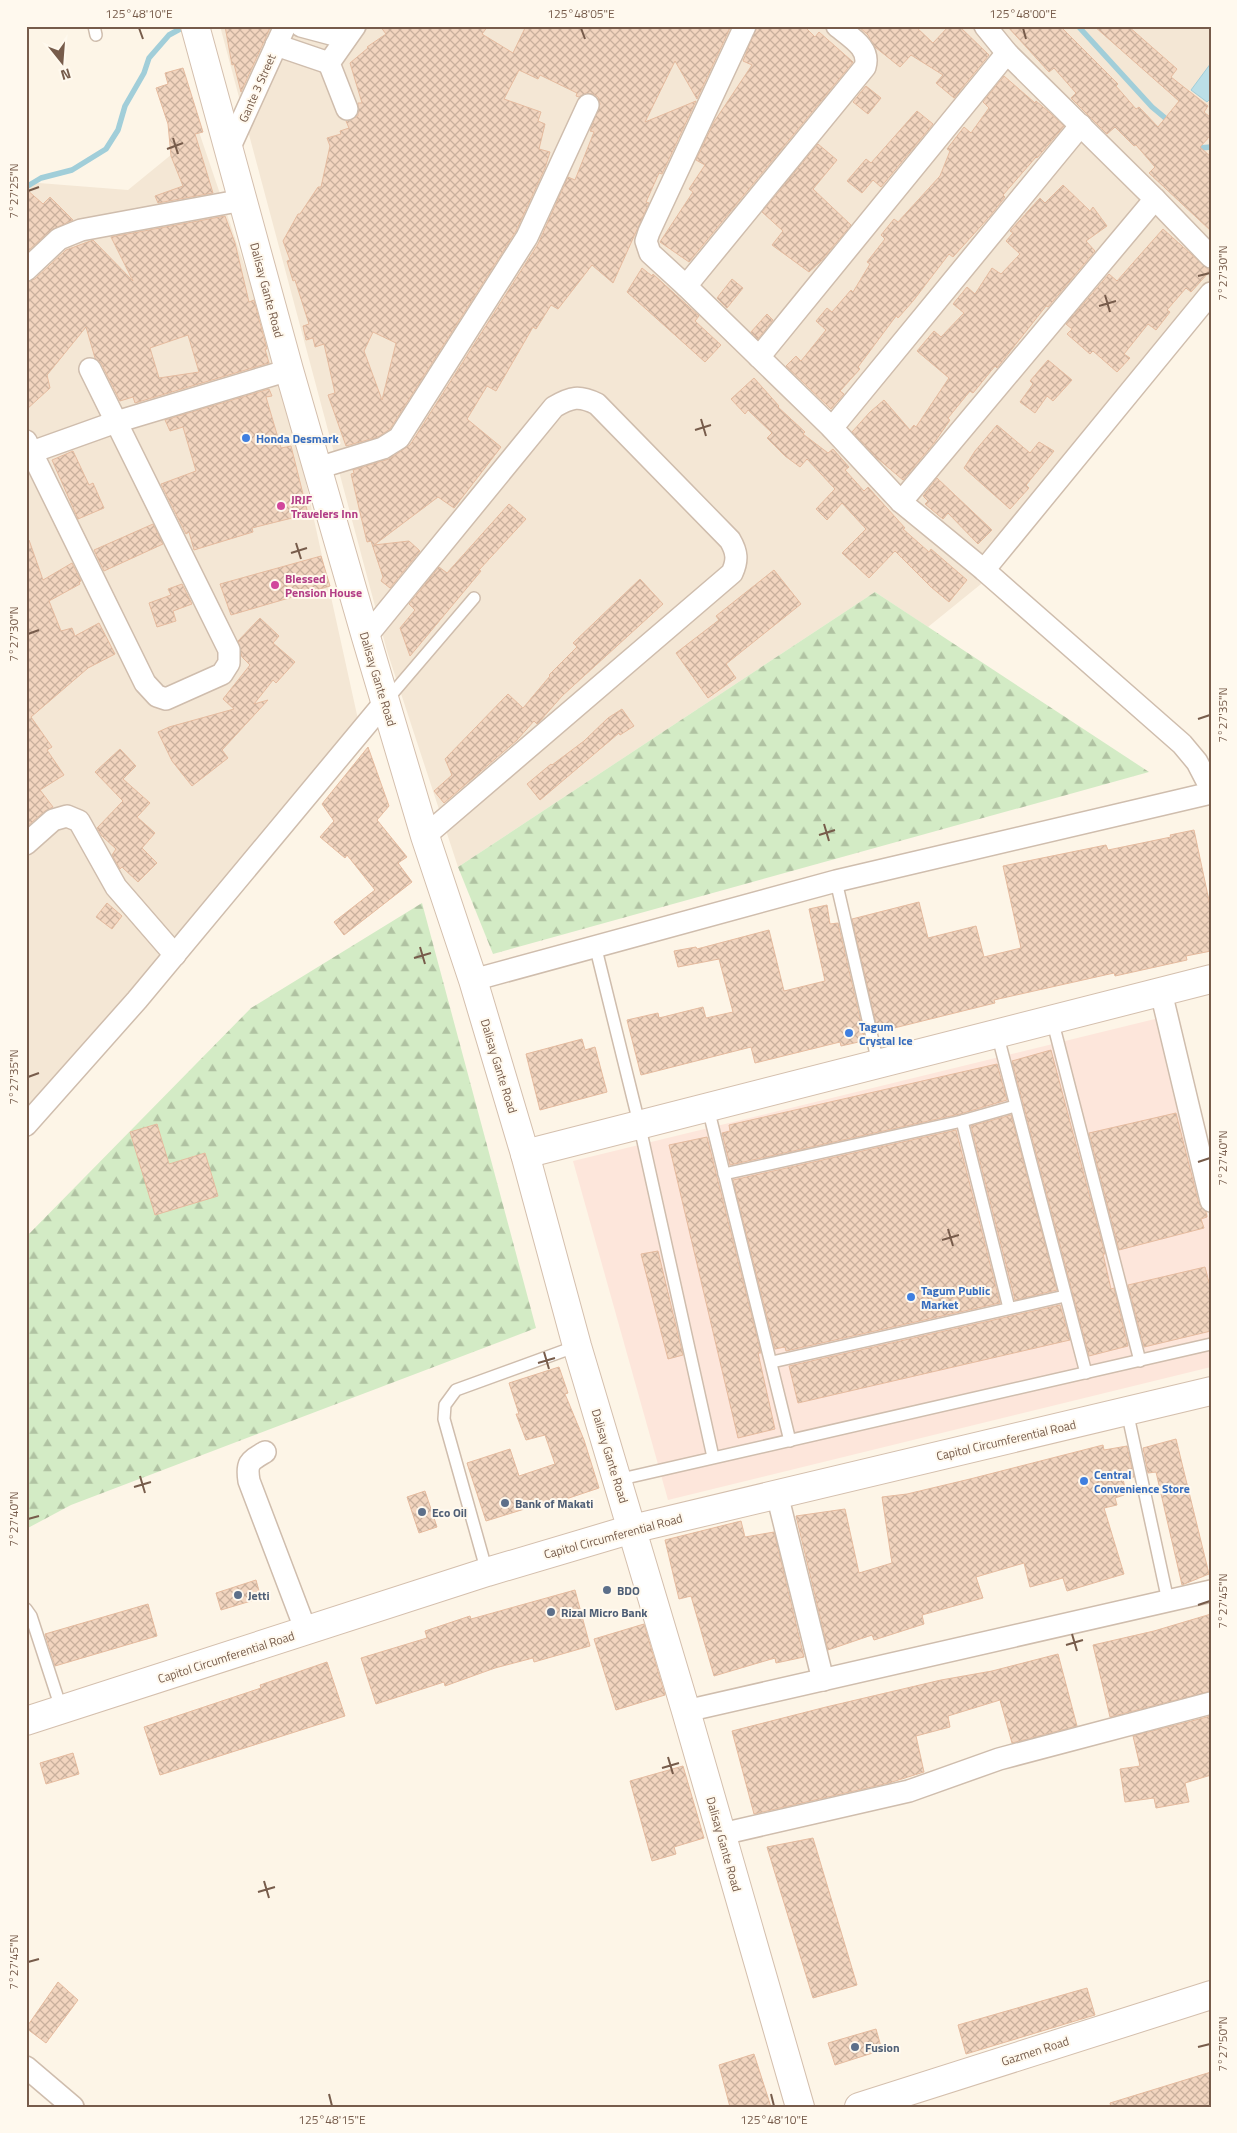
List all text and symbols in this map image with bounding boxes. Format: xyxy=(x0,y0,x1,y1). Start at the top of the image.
text: 125°48'10"E xyxy=(105,4,173,23)
text: 125°48'05"E xyxy=(547,4,615,23)
text: 125°48'00"E xyxy=(989,4,1057,23)
north arrow xyxy=(38,38,88,88)
street label: Gante 3 Street xyxy=(233,50,281,125)
text: N xyxy=(58,63,74,86)
text: 7°27'25"N xyxy=(4,163,23,219)
street label: Dalisay Gante Road xyxy=(245,240,289,340)
text: 7°27'30"N xyxy=(1213,245,1232,301)
place label: Honda Desmark xyxy=(256,429,340,448)
marker: Honda Desmark xyxy=(240,432,252,444)
place label: JRJF Travelers Inn xyxy=(291,490,358,523)
marker: JRJF Travelers Inn xyxy=(275,500,287,512)
place label: Blessed Pension House xyxy=(285,569,362,602)
marker: Blessed Pension House xyxy=(269,579,281,591)
text: 7°27'30"N xyxy=(4,606,23,662)
street label: Dalisay Gante Road xyxy=(355,629,401,729)
text: 7°27'35"N xyxy=(1213,687,1232,743)
street label: Dalisay Gante Road xyxy=(476,1016,522,1116)
place label: Tagum Crystal Ice xyxy=(859,1017,913,1050)
marker: Tagum Crystal Ice xyxy=(843,1027,855,1039)
text: 7°27'35"N xyxy=(4,1049,23,1105)
text: 7°27'40"N xyxy=(1213,1130,1232,1186)
place label: Tagum Public Market xyxy=(921,1281,990,1314)
marker: Tagum Public Market xyxy=(905,1291,917,1303)
street label: Dalisay Gante Road xyxy=(587,1406,633,1506)
street label: Capitol Circumferential Road xyxy=(934,1415,1078,1465)
place label: Central Convenience Store xyxy=(1094,1465,1190,1498)
marker: Central Convenience Store xyxy=(1078,1475,1090,1487)
text: 7°27'40"N xyxy=(4,1491,23,1547)
place label: Bank of Makati xyxy=(515,1494,593,1513)
marker: Bank of Makati xyxy=(499,1497,511,1509)
place label: Eco Oil xyxy=(432,1503,467,1522)
marker: Eco Oil xyxy=(416,1506,428,1518)
street label: Capitol Circumferential Road xyxy=(542,1508,684,1564)
text: 7°27'45"N xyxy=(1213,1573,1232,1629)
place label: BDO xyxy=(617,1581,640,1600)
marker: BDO xyxy=(601,1584,613,1596)
place label: Jetti xyxy=(248,1586,270,1605)
marker: Jetti xyxy=(232,1589,244,1601)
place label: Rizal Micro Bank xyxy=(561,1603,648,1622)
marker: Rizal Micro Bank xyxy=(545,1606,557,1618)
street label: Capitol Circumferential Road xyxy=(155,1626,297,1688)
street label: Dalisay Gante Road xyxy=(701,1794,747,1894)
text: 7°27'45"N xyxy=(4,1934,23,1990)
text: 7°27'50"N xyxy=(1213,2016,1232,2072)
street label: Gazmen Road xyxy=(999,2031,1071,2071)
place label: Fusion xyxy=(865,2038,900,2057)
marker: Fusion xyxy=(849,2041,861,2053)
text: 125°48'15"E xyxy=(298,2110,366,2129)
text: 125°48'10"E xyxy=(740,2110,808,2129)

